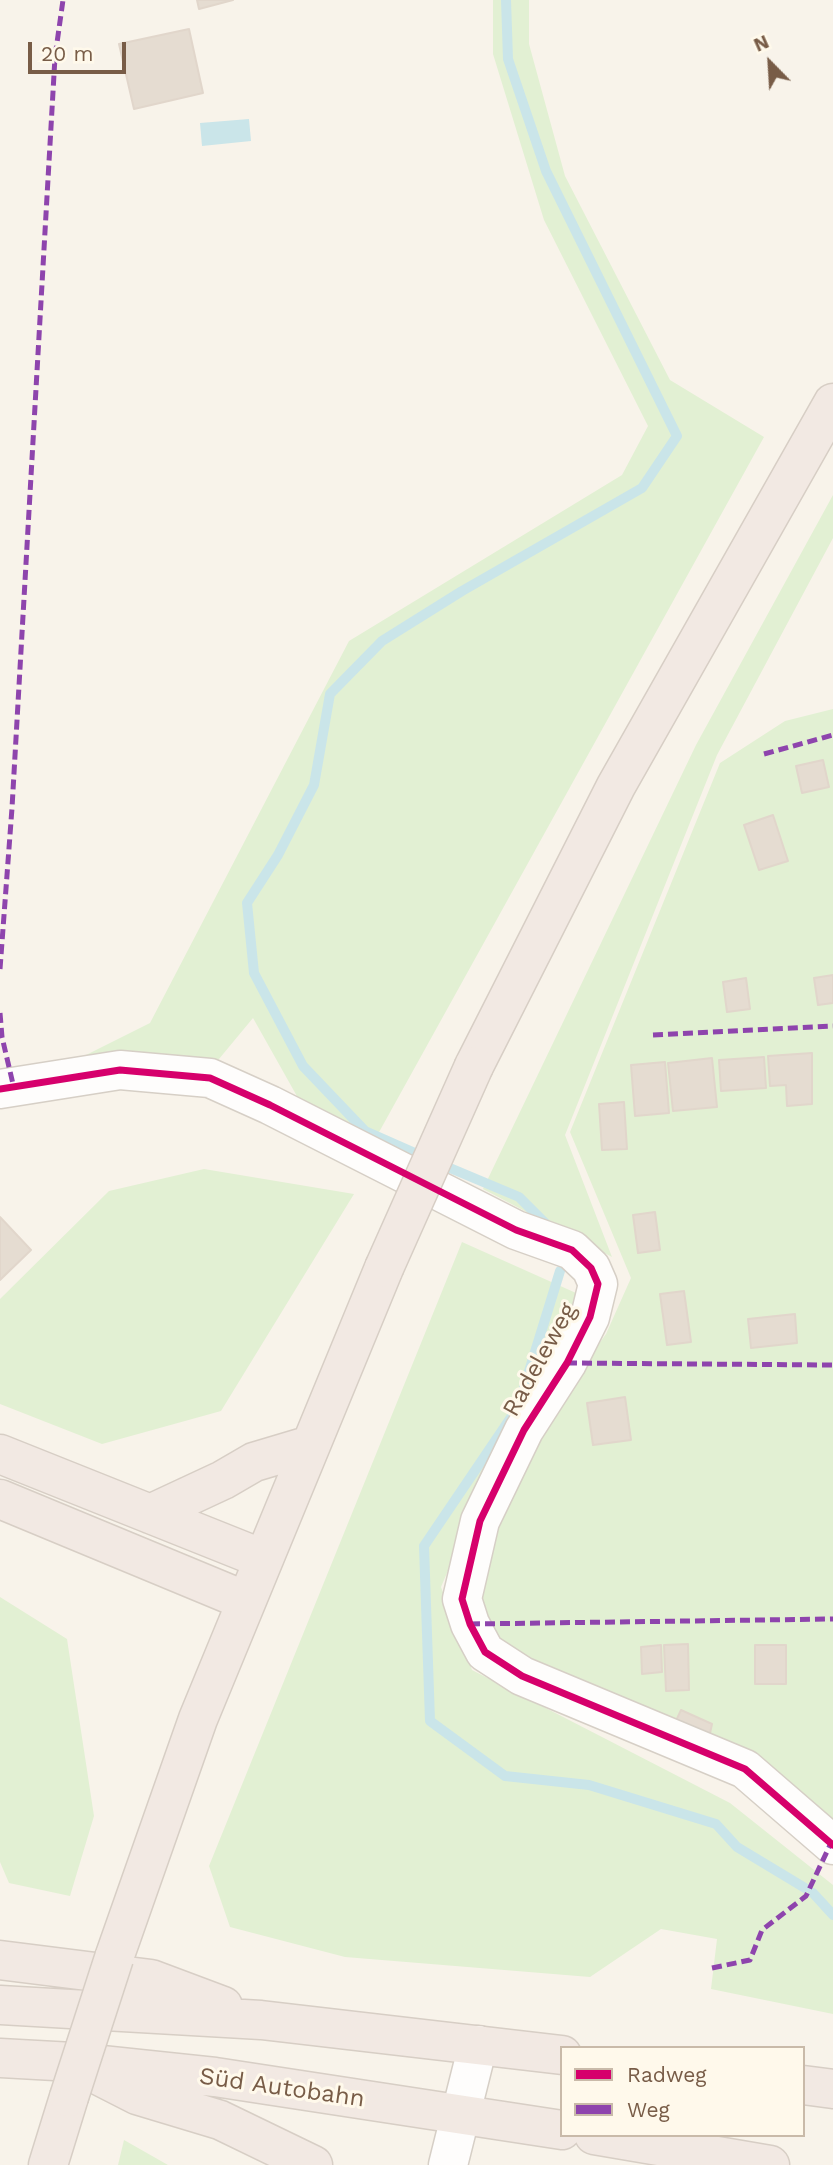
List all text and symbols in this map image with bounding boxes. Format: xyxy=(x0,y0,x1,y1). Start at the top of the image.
scale bar xyxy=(32,28,130,72)
north arrow xyxy=(735,28,805,98)
text: N xyxy=(750,30,772,57)
text: 20 m xyxy=(41,41,93,66)
street label: Radeleweg xyxy=(497,1298,583,1422)
legend xyxy=(560,2046,805,2137)
street label: Süd Autobahn xyxy=(198,2062,366,2114)
text: Radweg xyxy=(627,2062,707,2087)
text: Weg xyxy=(627,2097,670,2122)

